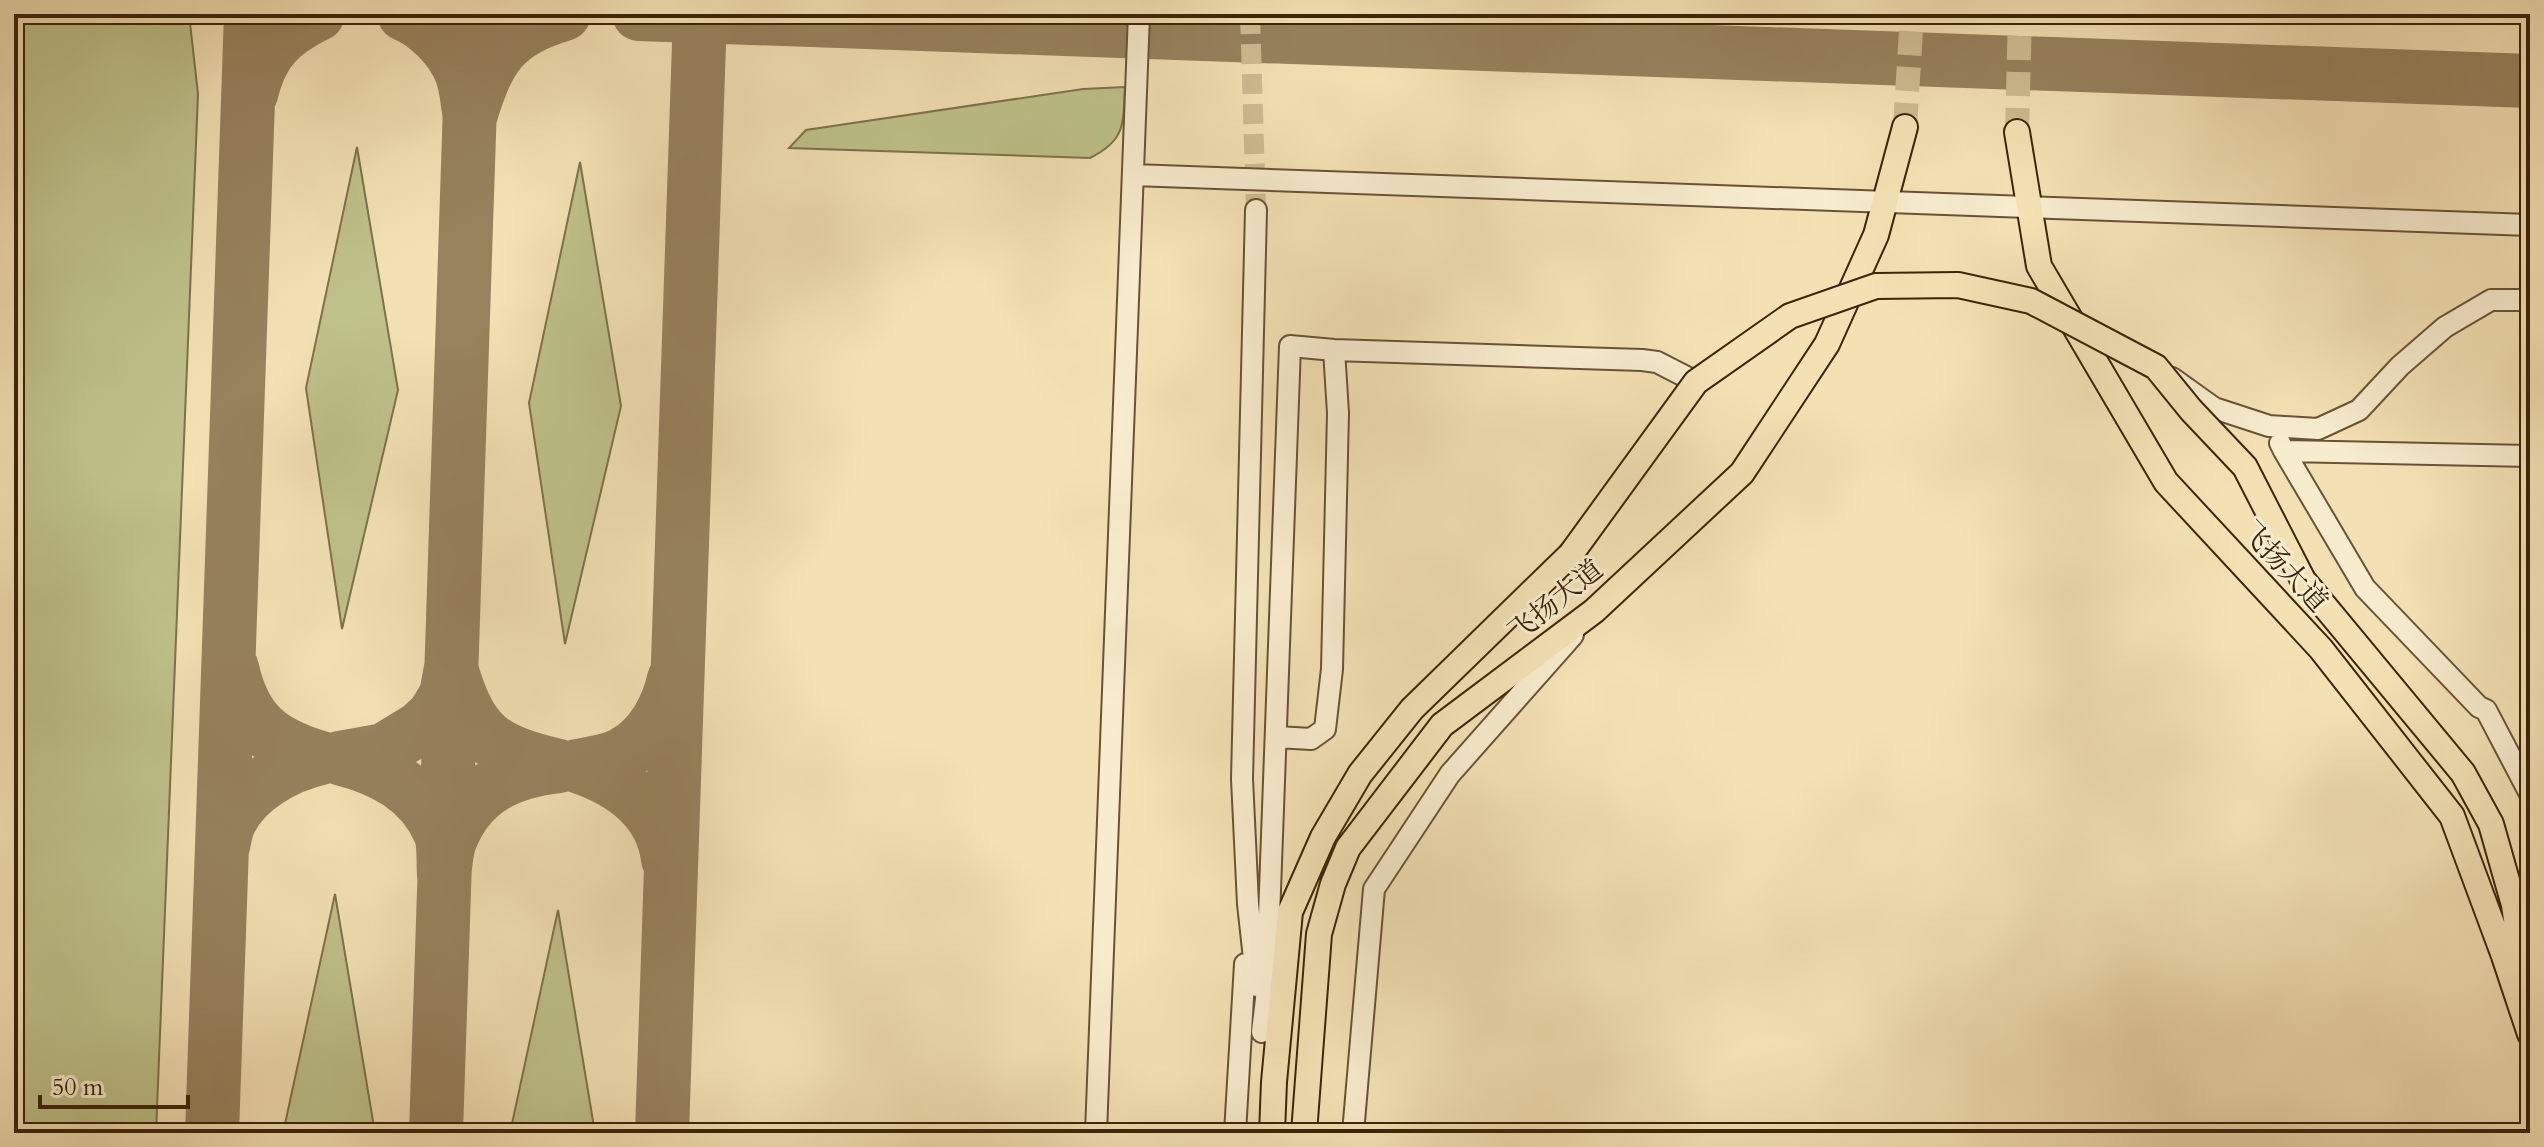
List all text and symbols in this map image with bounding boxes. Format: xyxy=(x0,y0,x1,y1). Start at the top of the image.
street label: 飞扬大道 xyxy=(2232,513,2336,621)
street label: 飞扬大道 xyxy=(1500,551,1611,651)
scale bar xyxy=(40,1059,188,1109)
text: 50 m xyxy=(52,1071,104,1104)

